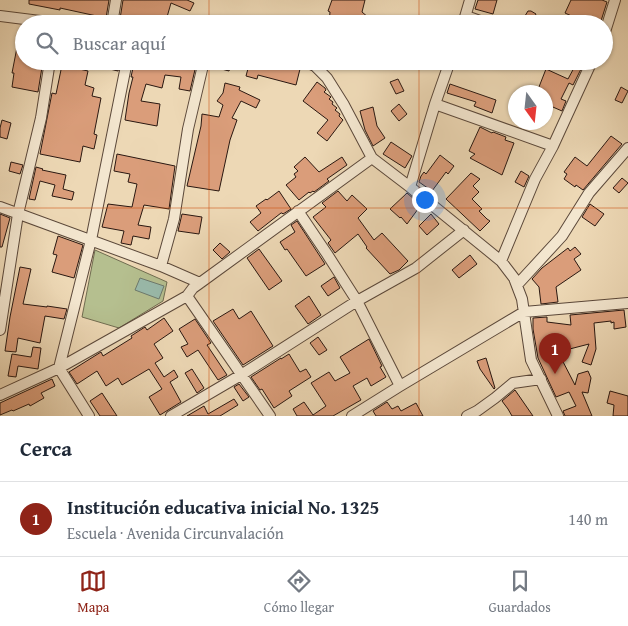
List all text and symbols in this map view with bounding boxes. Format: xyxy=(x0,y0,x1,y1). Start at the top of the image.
search box xyxy=(15,15,613,70)
icon: search xyxy=(33,29,61,57)
text: Buscar aquí xyxy=(73,29,166,57)
north arrow xyxy=(508,85,553,130)
your location xyxy=(412,187,438,213)
pin: 1 xyxy=(539,333,571,374)
text: Cerca xyxy=(20,433,72,464)
text: Institución educativa inicial No. 1325 xyxy=(67,493,379,521)
text: 1 xyxy=(32,507,40,531)
text: 140 m xyxy=(568,507,608,531)
text: Escuela · Avenida Circunvalación xyxy=(67,521,284,545)
tab: Mapa xyxy=(77,567,109,617)
tab: Cómo llegar xyxy=(264,567,334,617)
tab: Guardados xyxy=(488,567,551,617)

